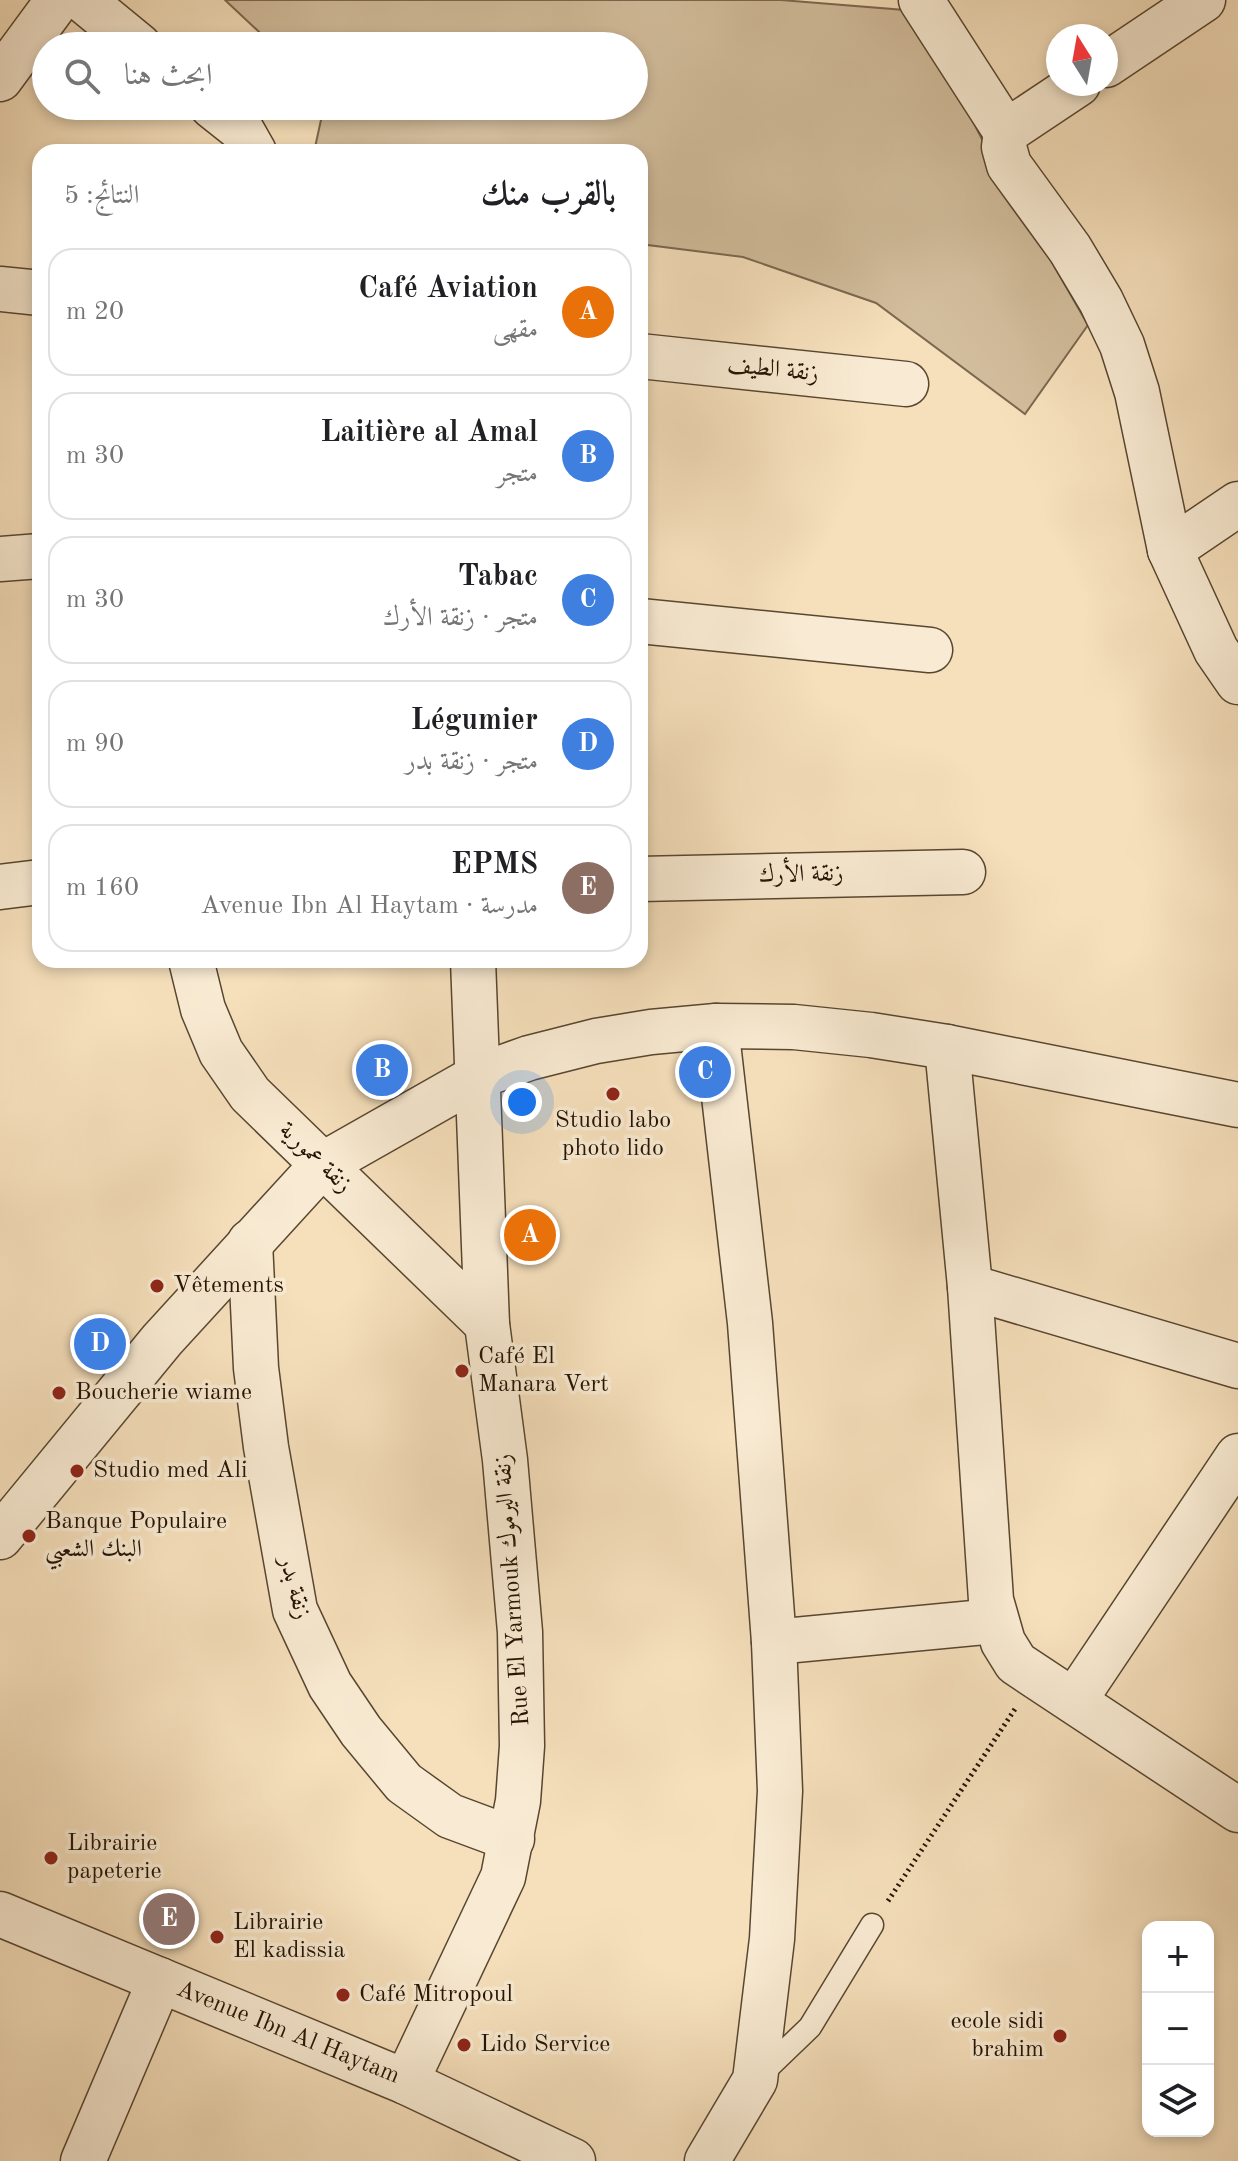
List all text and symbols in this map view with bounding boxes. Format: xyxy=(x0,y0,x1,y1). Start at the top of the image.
north arrow xyxy=(1046,24,1118,96)
search box xyxy=(32,32,648,120)
icon: search xyxy=(60,54,104,98)
text: ابحث هنا xyxy=(124,61,212,91)
text: بالقرب منك xyxy=(481,178,616,212)
text: النتائج: 5 xyxy=(64,183,139,209)
text: Café Aviation xyxy=(358,274,538,304)
text: 20 m xyxy=(66,299,124,325)
text: A xyxy=(578,299,598,325)
text: مقهى xyxy=(493,317,538,343)
street label: زنقة الطيف xyxy=(726,353,820,387)
text: Laitière al Amal xyxy=(320,418,538,448)
text: 30 m xyxy=(66,443,124,469)
text: B xyxy=(579,443,597,469)
text: متجر xyxy=(497,461,538,487)
text: Tabac xyxy=(458,562,538,592)
text: 30 m xyxy=(66,587,124,613)
text: C xyxy=(579,587,597,613)
text: متجر · زنقة الأرك xyxy=(383,605,538,631)
text: Légumier xyxy=(411,706,538,736)
text: 90 m xyxy=(66,731,124,757)
text: D xyxy=(578,731,598,757)
text: متجر · زنقة بدر xyxy=(405,749,538,775)
text: EPMS xyxy=(451,850,538,880)
street label: زنقة الأرك xyxy=(758,856,844,888)
text: 160 m xyxy=(66,875,139,901)
text: E xyxy=(579,875,597,901)
text: مدرسة · Avenue Ibn Al Haytam xyxy=(201,893,538,919)
pin: B xyxy=(356,1040,408,1100)
pin: C xyxy=(679,1042,731,1102)
your location xyxy=(502,1082,542,1122)
marker: Studio labo photo lido xyxy=(604,1085,622,1103)
place label: Studio labo photo lido xyxy=(555,1109,671,1161)
street label: زنقة عمورية xyxy=(273,1118,356,1199)
pin: A xyxy=(504,1205,556,1265)
place label: Vêtements xyxy=(173,1274,284,1298)
marker: Vêtements xyxy=(148,1277,166,1295)
pin: D xyxy=(74,1314,126,1374)
place label: Café El Manara Vert xyxy=(478,1345,609,1397)
marker: Café El Manara Vert xyxy=(453,1362,471,1380)
place label: Boucherie wiame xyxy=(75,1381,252,1405)
marker: Boucherie wiame xyxy=(50,1384,68,1402)
street label: Rue El Yarmouk زنقة اليرموك xyxy=(490,1453,535,1727)
place label: Studio med Ali xyxy=(93,1459,247,1483)
marker: Studio med Ali xyxy=(68,1462,86,1480)
place label: Banque Populaire البنك الشعبي xyxy=(45,1510,227,1570)
marker: Banque Populaire البنك الشعبي xyxy=(20,1527,38,1545)
street label: زنقة بدر xyxy=(274,1552,314,1622)
place label: Librairie papeterie xyxy=(67,1832,162,1884)
marker: Librairie papeterie xyxy=(42,1849,60,1867)
pin: E xyxy=(143,1889,195,1949)
place label: Librairie El kadissia xyxy=(233,1911,345,1963)
map controls xyxy=(1142,1921,1214,2137)
button: + xyxy=(1142,1921,1214,1993)
marker: Librairie El kadissia xyxy=(208,1928,226,1946)
street label: Avenue Ibn Al Haytam xyxy=(173,1977,403,2089)
place label: Café Mitropoul xyxy=(359,1983,513,2007)
marker: Café Mitropoul xyxy=(334,1986,352,2004)
button: − xyxy=(1142,1993,1214,2065)
place label: ecole sidi brahim xyxy=(950,2010,1044,2062)
marker: ecole sidi brahim xyxy=(1051,2027,1069,2045)
place label: Lido Service xyxy=(480,2033,610,2057)
marker: Lido Service xyxy=(455,2036,473,2054)
button: layers xyxy=(1142,2065,1214,2137)

